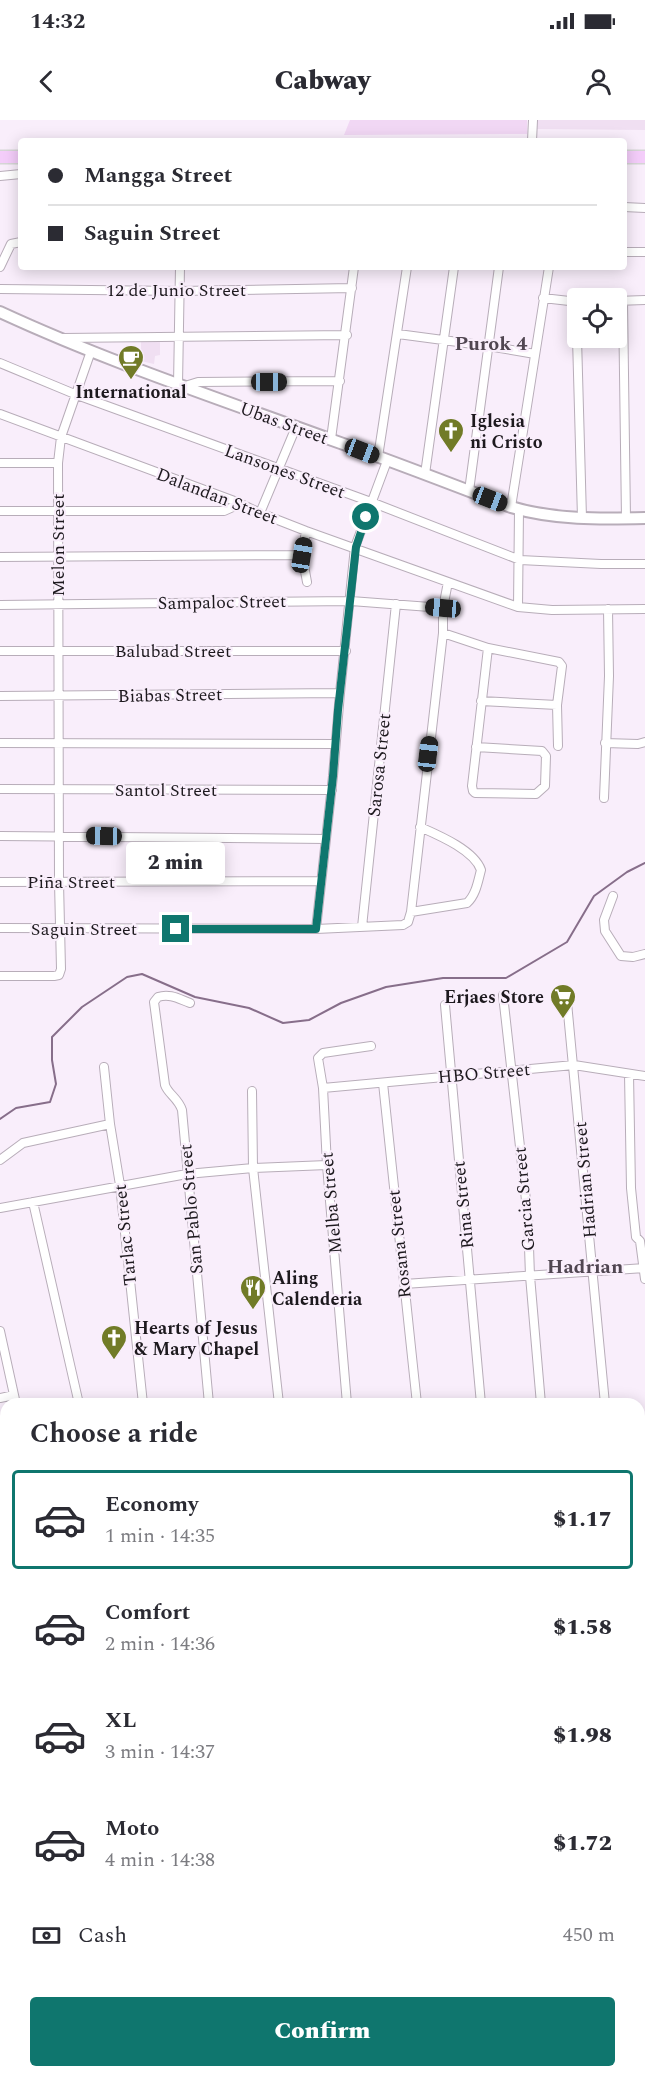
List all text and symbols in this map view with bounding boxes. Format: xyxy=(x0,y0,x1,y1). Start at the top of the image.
text: 14:32 xyxy=(30,5,85,38)
text: Cabway xyxy=(275,60,370,102)
icon: back xyxy=(30,65,63,98)
icon: person xyxy=(582,65,615,98)
text: Mangga Street xyxy=(84,159,232,192)
text: Saguin Street xyxy=(84,217,221,250)
street label: 12 de Junio Street xyxy=(106,277,246,304)
map controls xyxy=(567,288,627,348)
button: locate xyxy=(567,288,627,348)
district label: Purok 4 xyxy=(454,329,528,359)
cafe icon: International xyxy=(116,343,146,381)
car xyxy=(251,373,287,391)
place label: International xyxy=(75,379,187,406)
street label: Ubas Street xyxy=(236,395,332,452)
place label: Iglesia ni Cristo xyxy=(470,408,543,456)
church icon: Iglesia ni Cristo xyxy=(436,416,466,454)
car xyxy=(342,436,382,466)
street label: Lansones Street xyxy=(221,437,349,506)
street label: Dalandan Street xyxy=(152,461,282,532)
car xyxy=(470,484,510,514)
street label: Melon Street xyxy=(45,493,72,597)
route start xyxy=(352,503,379,530)
car xyxy=(290,536,314,574)
street label: Sampaloc Street xyxy=(157,588,287,617)
car xyxy=(424,597,462,619)
street label: Balubad Street xyxy=(115,638,231,665)
street label: Biabas Street xyxy=(117,681,223,710)
street label: Sarosa Street xyxy=(361,712,398,818)
car xyxy=(417,735,439,773)
street label: Santol Street xyxy=(115,777,217,804)
car xyxy=(86,827,122,845)
callout: 2 min xyxy=(126,842,225,884)
text: 2 min xyxy=(148,848,203,878)
street label: Piña Street xyxy=(27,869,115,896)
route end xyxy=(162,915,189,942)
street label: Saguin Street xyxy=(31,916,137,943)
supermarket icon: Erjaes Store xyxy=(548,982,578,1020)
place label: Erjaes Store xyxy=(444,984,544,1011)
street label: HBO Street xyxy=(437,1056,531,1091)
street label: Hadrian Street xyxy=(567,1120,604,1240)
street label: San Pablo Street xyxy=(172,1143,211,1275)
street label: Garcia Street xyxy=(506,1146,543,1252)
street label: Melba Street xyxy=(314,1151,349,1255)
street label: Rina Street xyxy=(445,1160,482,1250)
street label: Tarlac Street xyxy=(107,1183,144,1287)
street label: Rosana Street xyxy=(380,1188,419,1300)
district label: Hadrian xyxy=(547,1252,623,1282)
place label: Aling Calenderia xyxy=(272,1265,363,1313)
restaurant icon: Aling Calenderia xyxy=(238,1273,268,1311)
place label: Hearts of Jesus & Mary Chapel xyxy=(134,1315,259,1363)
church icon: Hearts of Jesus & Mary Chapel xyxy=(99,1323,129,1361)
text: Choose a ride xyxy=(30,1413,198,1455)
text: Economy xyxy=(105,1488,198,1521)
icon: car xyxy=(33,1493,87,1547)
text: $1.17 xyxy=(553,1503,612,1536)
text: 1 min · 14:35 xyxy=(105,1521,215,1551)
text: Comfort xyxy=(105,1596,190,1629)
icon: car xyxy=(33,1601,87,1655)
text: $1.58 xyxy=(553,1611,612,1644)
text: 2 min · 14:36 xyxy=(105,1629,215,1659)
text: XL xyxy=(105,1704,136,1737)
icon: car xyxy=(33,1709,87,1763)
text: $1.98 xyxy=(553,1719,612,1752)
text: 3 min · 14:37 xyxy=(105,1737,215,1767)
text: Moto xyxy=(105,1812,159,1845)
icon: car xyxy=(33,1817,87,1871)
text: $1.72 xyxy=(553,1827,612,1860)
text: 4 min · 14:38 xyxy=(105,1845,215,1875)
icon: cash xyxy=(30,1919,63,1952)
text: Cash xyxy=(78,1919,127,1952)
text: 450 m xyxy=(563,1920,615,1950)
button: Confirm xyxy=(30,1997,615,2066)

